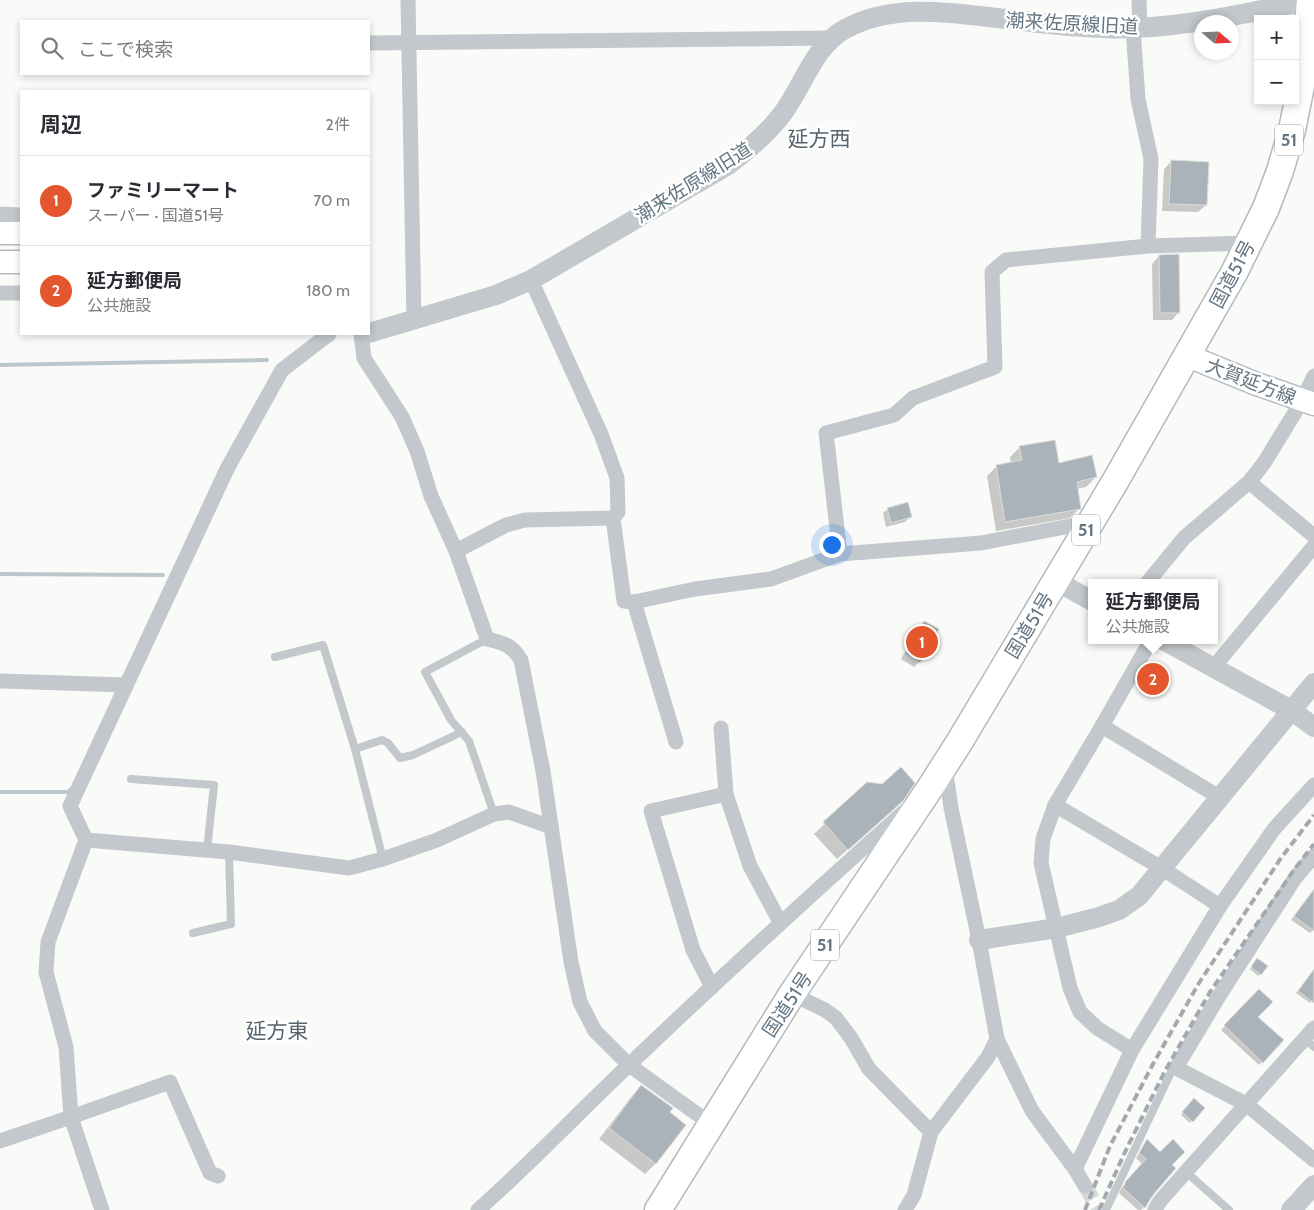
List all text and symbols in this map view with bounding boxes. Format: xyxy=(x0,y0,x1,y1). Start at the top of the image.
street label: 潮来佐原線旧道 xyxy=(1005,9,1139,38)
north arrow xyxy=(1194,15,1239,60)
map controls xyxy=(1254,15,1299,105)
button: + xyxy=(1254,15,1299,60)
search box xyxy=(20,20,370,75)
icon: search xyxy=(38,34,66,62)
text: ここで検索 xyxy=(78,38,173,61)
button: − xyxy=(1254,60,1299,105)
text: 周辺 xyxy=(40,112,82,137)
text: 2件 xyxy=(326,115,350,134)
road number: 51 xyxy=(1275,124,1303,156)
district label: 延方西 xyxy=(788,126,851,151)
street label: 潮来佐原線旧道 xyxy=(631,137,756,227)
text: ファミリーマート xyxy=(87,179,239,202)
text: 1 xyxy=(53,191,59,210)
text: 70 m xyxy=(313,191,350,210)
text: スーパー · 国道51号 xyxy=(87,206,224,225)
street label: 国道51号 xyxy=(1205,236,1260,312)
text: 延方郵便局 xyxy=(87,269,182,292)
text: 2 xyxy=(52,281,60,300)
text: 180 m xyxy=(306,281,350,300)
text: 公共施設 xyxy=(87,296,151,315)
street label: 大賀延方線 xyxy=(1202,354,1299,409)
road number: 51 xyxy=(1072,514,1100,546)
your location xyxy=(819,532,845,558)
popup xyxy=(1088,579,1218,644)
street label: 国道51号 xyxy=(1001,588,1058,663)
text: 延方郵便局 xyxy=(1105,590,1201,613)
text: 公共施設 xyxy=(1105,617,1170,636)
pin: 1 xyxy=(906,623,938,661)
pin: 2 xyxy=(1137,660,1169,698)
road number: 51 xyxy=(811,930,839,960)
street label: 国道51号 xyxy=(758,967,817,1041)
district label: 延方東 xyxy=(246,1018,309,1043)

